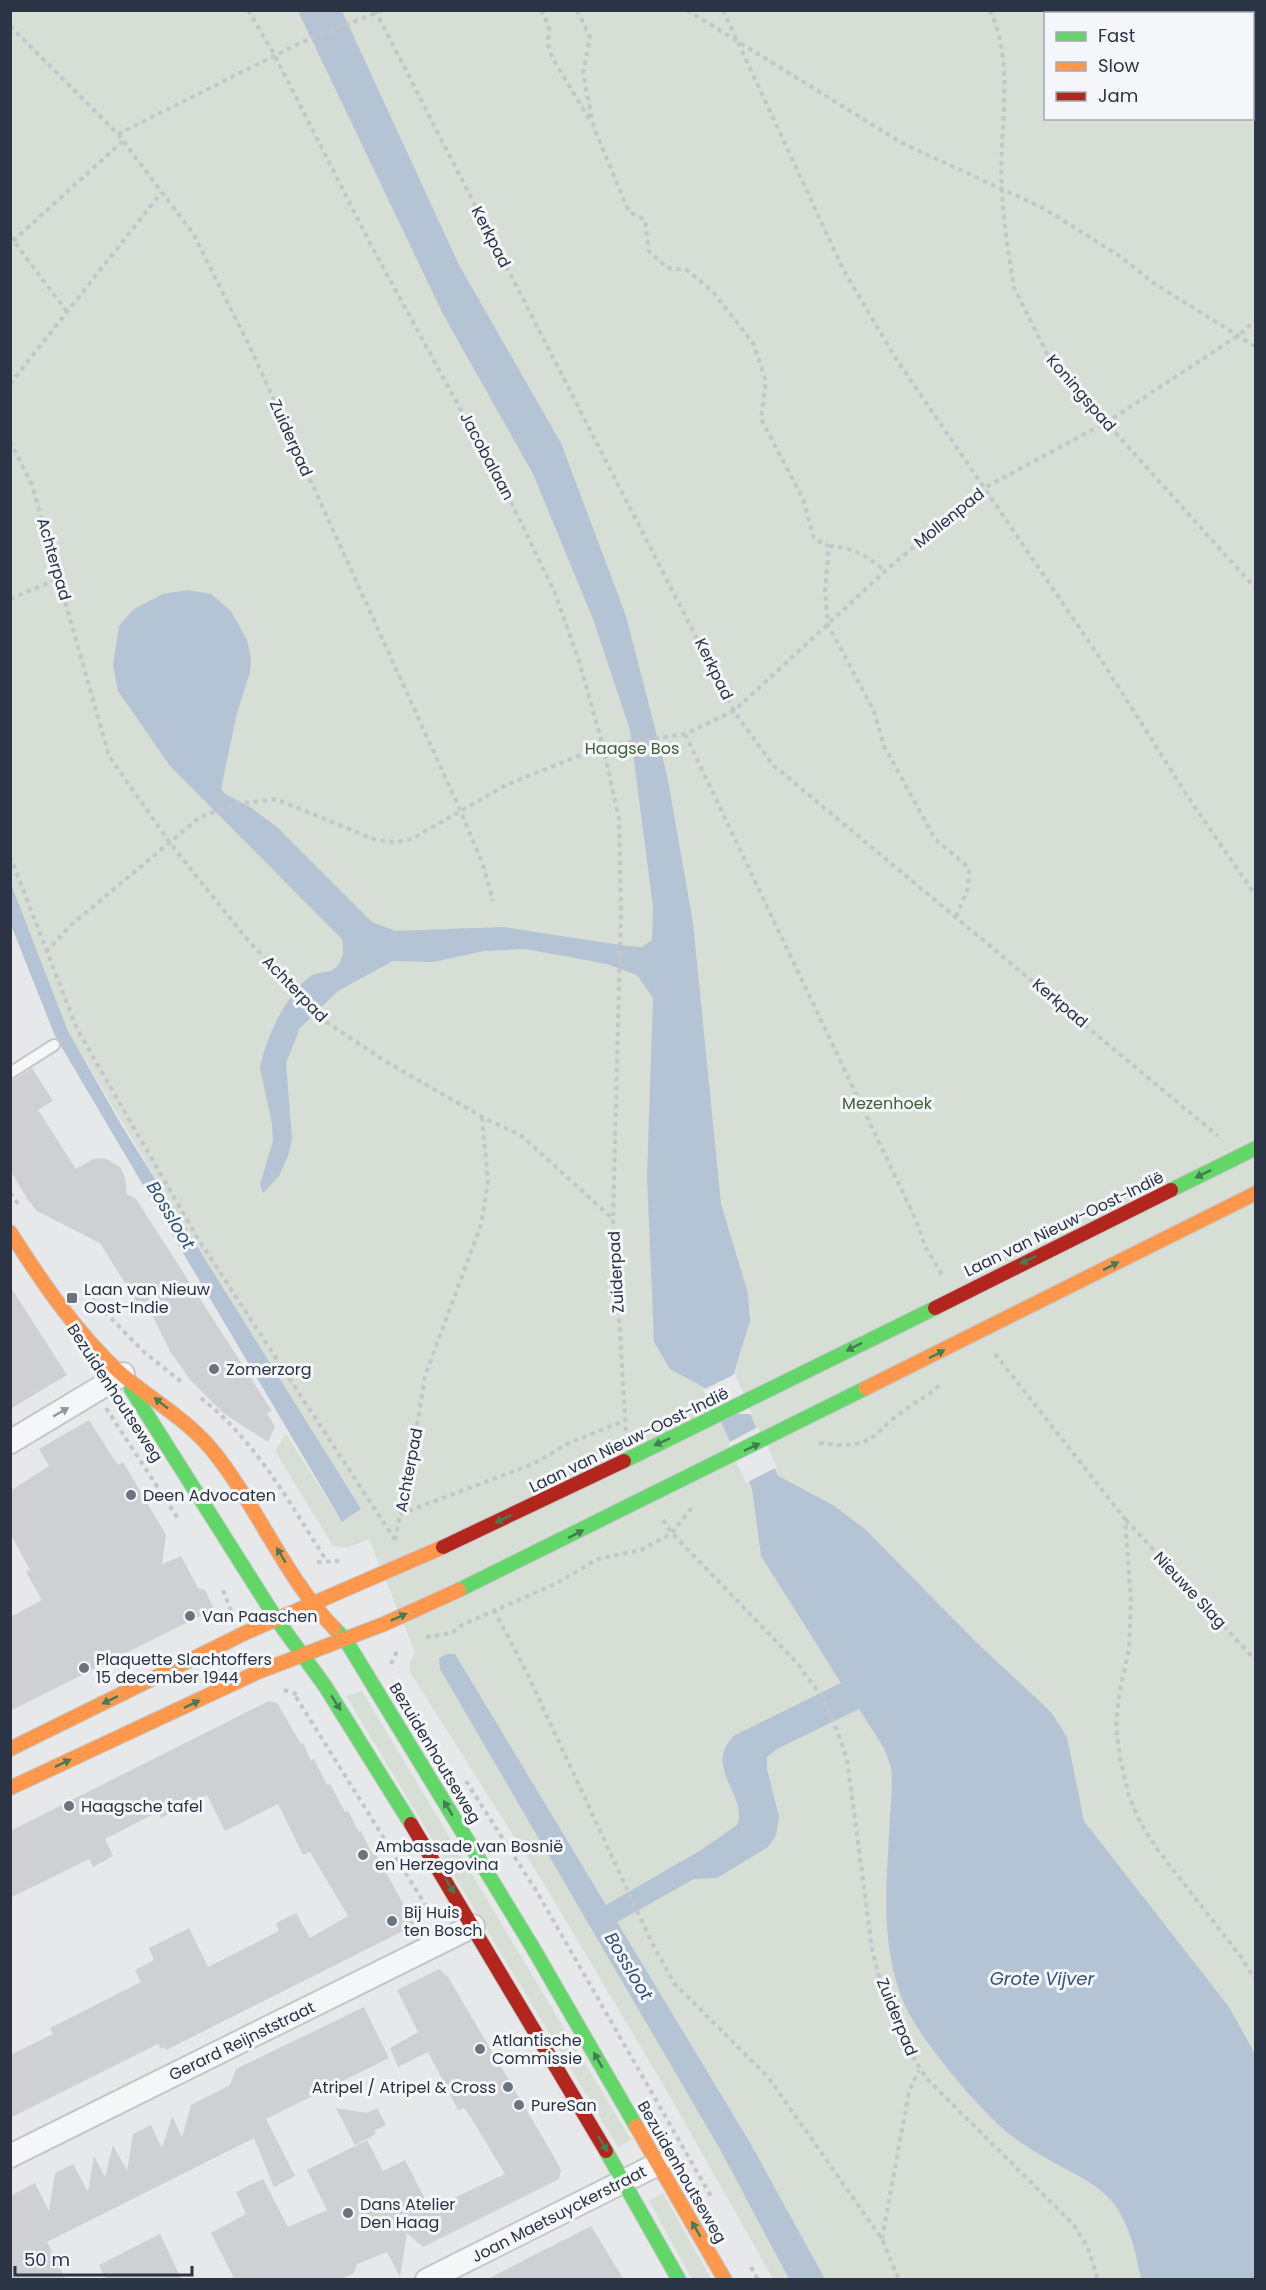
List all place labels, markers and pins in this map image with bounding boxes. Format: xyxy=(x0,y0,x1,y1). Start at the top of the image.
place label: Laan van Nieuw Oost-Indie xyxy=(84,1278,210,1319)
marker: Laan van Nieuw Oost-Indie xyxy=(65,1291,79,1305)
place label: Zomerzorg xyxy=(226,1358,312,1381)
marker: Zomerzorg xyxy=(207,1362,221,1376)
place label: Deen Advocaten xyxy=(143,1484,276,1507)
marker: Deen Advocaten xyxy=(124,1488,138,1502)
place label: Van Paaschen xyxy=(202,1605,318,1628)
marker: Van Paaschen xyxy=(183,1609,197,1623)
place label: Plaquette Slachtoffers 15 december 1944 xyxy=(96,1648,272,1689)
marker: Plaquette Slachtoffers 15 december 1944 xyxy=(77,1661,91,1675)
place label: Haagsche tafel xyxy=(81,1795,203,1818)
marker: Haagsche tafel xyxy=(62,1799,76,1813)
place label: Ambassade van Bosnië en Herzegovina xyxy=(375,1835,563,1876)
marker: Ambassade van Bosnië en Herzegovina xyxy=(356,1848,370,1862)
place label: Bij Huis ten Bosch xyxy=(404,1901,483,1942)
marker: Bij Huis ten Bosch xyxy=(385,1914,399,1928)
place label: Atlantische Commissie xyxy=(492,2029,582,2070)
marker: Atlantische Commissie xyxy=(473,2042,487,2056)
place label: Atripel / Atripel & Cross xyxy=(312,2076,496,2099)
marker: Atripel / Atripel & Cross xyxy=(501,2080,515,2094)
place label: PureSan xyxy=(531,2094,597,2117)
marker: PureSan xyxy=(512,2098,526,2112)
place label: Dans Atelier Den Haag xyxy=(360,2193,455,2234)
marker: Dans Atelier Den Haag xyxy=(341,2206,355,2220)

